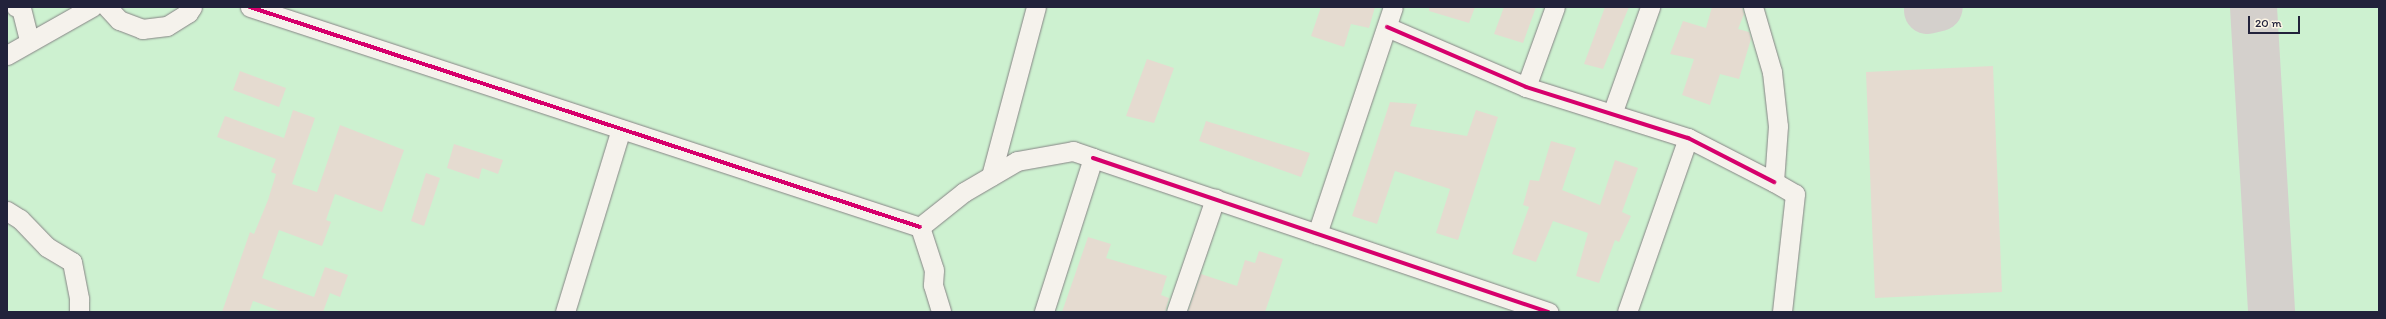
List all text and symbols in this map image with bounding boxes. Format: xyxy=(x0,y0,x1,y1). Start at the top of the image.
scale bar xyxy=(2250,8,2302,34)
text: 20 m xyxy=(2255,16,2282,30)

